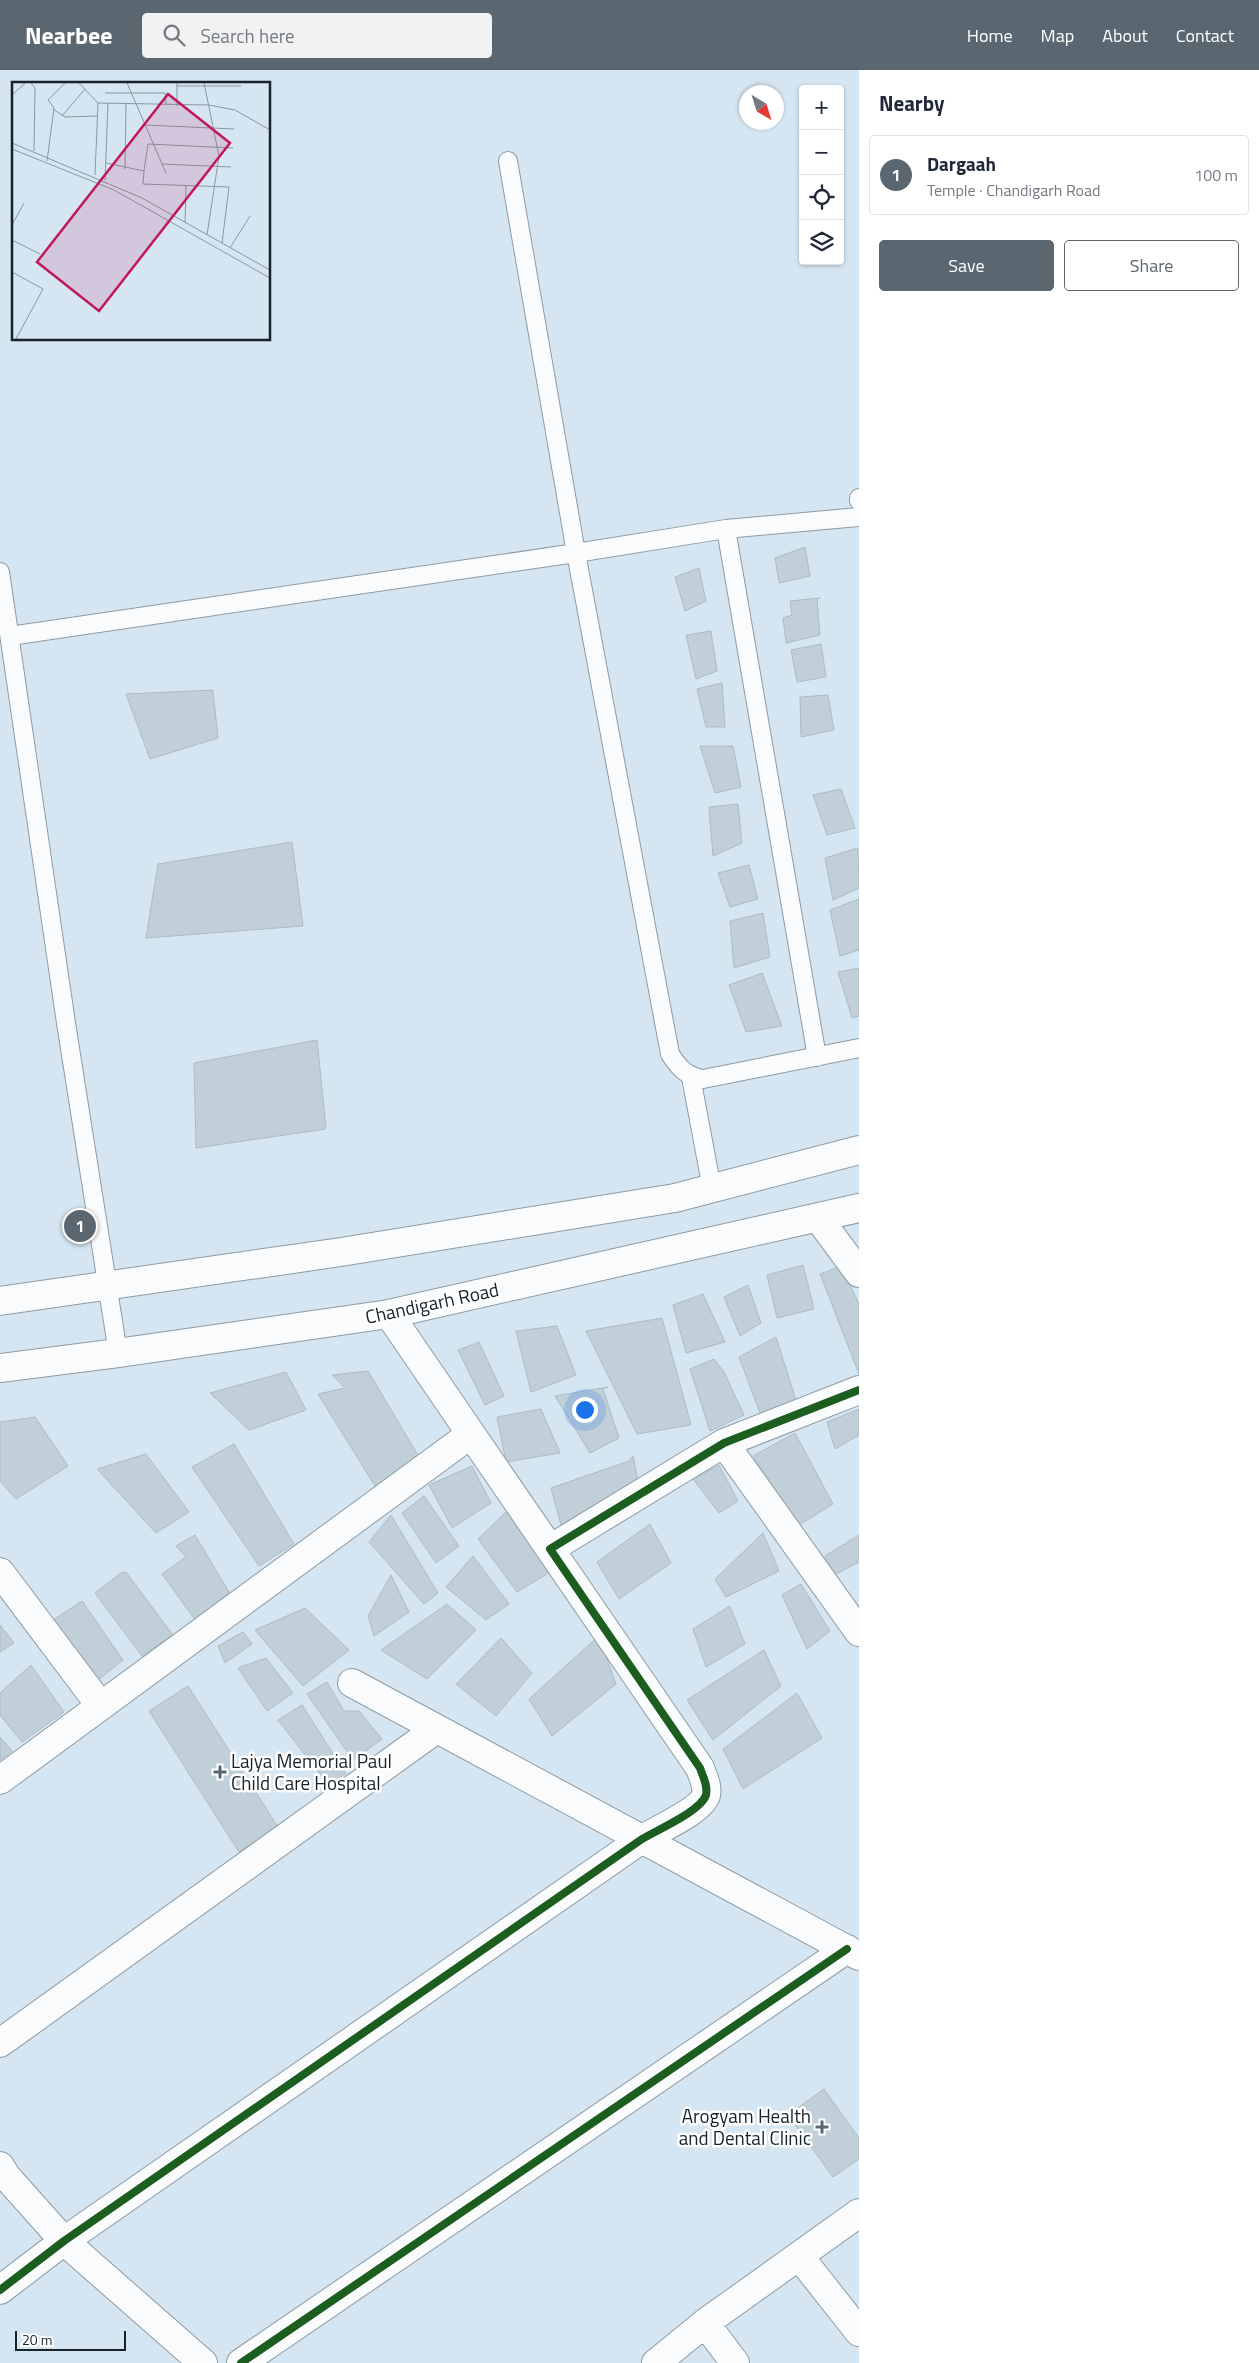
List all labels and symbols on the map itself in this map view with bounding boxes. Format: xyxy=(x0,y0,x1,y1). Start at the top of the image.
inset map xyxy=(12,82,270,340)
north arrow xyxy=(739,85,784,130)
pin: 1 xyxy=(64,1207,96,1245)
street label: Chandigarh Road xyxy=(362,1274,501,1331)
your location xyxy=(572,1397,598,1423)
place label: Lajya Memorial Paul Child Care Hospital xyxy=(231,1746,392,1797)
marker: Lajya Memorial Paul Child Care Hospital xyxy=(213,1765,227,1779)
place label: Arogyam Health and Dental Clinic xyxy=(679,2101,811,2152)
marker: Arogyam Health and Dental Clinic xyxy=(815,2120,829,2134)
scale bar xyxy=(15,2328,126,2351)

